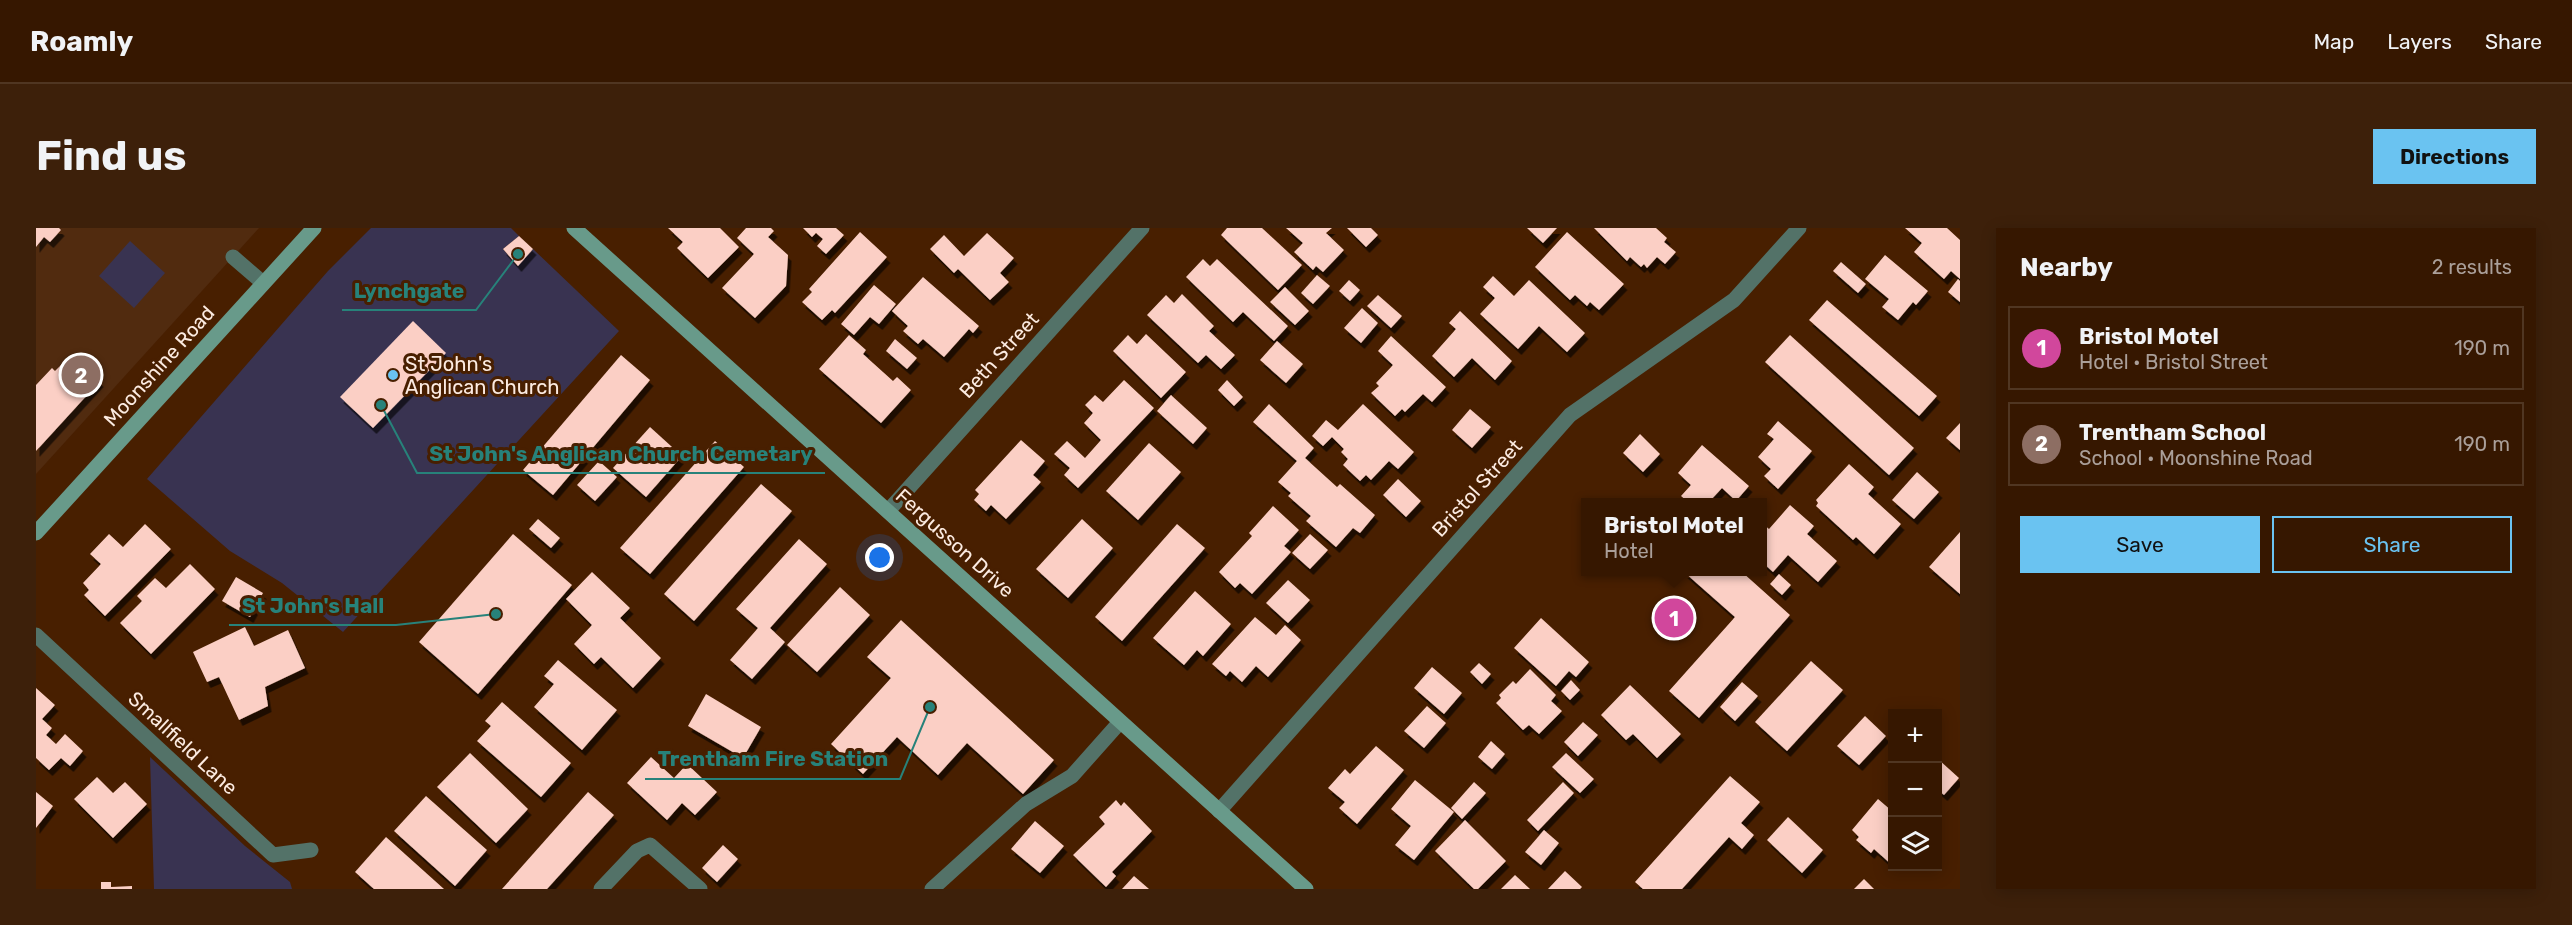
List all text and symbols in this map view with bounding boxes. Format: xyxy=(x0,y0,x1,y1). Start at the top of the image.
text: Roamly xyxy=(30,25,133,58)
text: Map xyxy=(2313,29,2354,54)
text: Layers xyxy=(2387,29,2452,54)
text: Share xyxy=(2485,29,2542,54)
button: Directions xyxy=(2373,129,2536,184)
text: Find us xyxy=(36,131,187,181)
text: Nearby xyxy=(2020,252,2113,283)
text: 2 results xyxy=(2432,255,2512,279)
callout: Lynchgate xyxy=(342,271,476,310)
text: Lynchgate xyxy=(354,278,464,303)
street label: Moonshine Road xyxy=(99,301,219,431)
street label: Beth Street xyxy=(954,307,1044,403)
text: Bristol Motel xyxy=(2079,323,2219,350)
text: 1 xyxy=(2037,336,2046,360)
text: 190 m xyxy=(2454,336,2510,360)
text: Hotel · Bristol Street xyxy=(2079,350,2268,374)
pin: 2 xyxy=(62,352,100,398)
place label: St John's Anglican Church xyxy=(405,352,559,399)
marker: St John's Anglican Church xyxy=(386,368,400,382)
text: Trentham School xyxy=(2079,419,2266,446)
text: 2 xyxy=(2035,432,2048,456)
text: 190 m xyxy=(2454,432,2510,456)
callout: St John's Anglican Church Cemetary xyxy=(417,434,825,473)
street label: Bristol Street xyxy=(1427,434,1527,542)
text: St John's Anglican Church Cemetary xyxy=(429,441,813,466)
text: School · Moonshine Road xyxy=(2079,446,2313,470)
street label: Fergusson Drive xyxy=(891,484,1019,602)
popup xyxy=(1581,498,1767,576)
text: Bristol Motel xyxy=(1604,512,1744,539)
button: Save xyxy=(2020,516,2260,573)
button: Share xyxy=(2272,516,2512,573)
text: Hotel xyxy=(1604,539,1654,563)
your location xyxy=(865,543,894,572)
callout: St John's Hall xyxy=(229,586,396,625)
text: St John's Hall xyxy=(242,593,384,618)
pin: 1 xyxy=(1654,596,1694,640)
street label: Smallfield Lane xyxy=(123,686,243,800)
map controls xyxy=(1888,709,1942,871)
button: + xyxy=(1888,709,1942,763)
callout: Trentham Fire Station xyxy=(645,740,900,779)
text: Trentham Fire Station xyxy=(658,746,888,771)
button: − xyxy=(1888,763,1942,817)
button: layers xyxy=(1888,817,1942,871)

